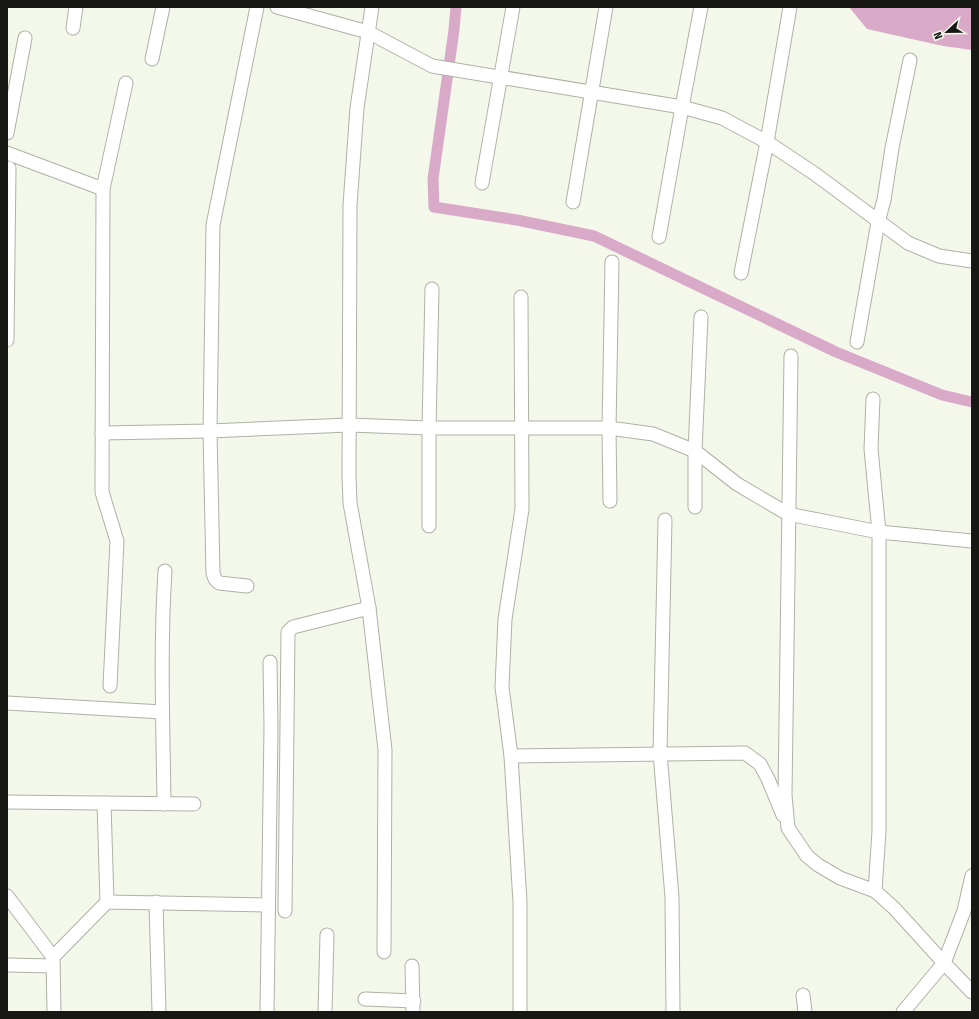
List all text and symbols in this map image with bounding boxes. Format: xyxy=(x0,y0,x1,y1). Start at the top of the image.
north arrow xyxy=(927,12,967,52)
text: N xyxy=(931,30,945,41)

